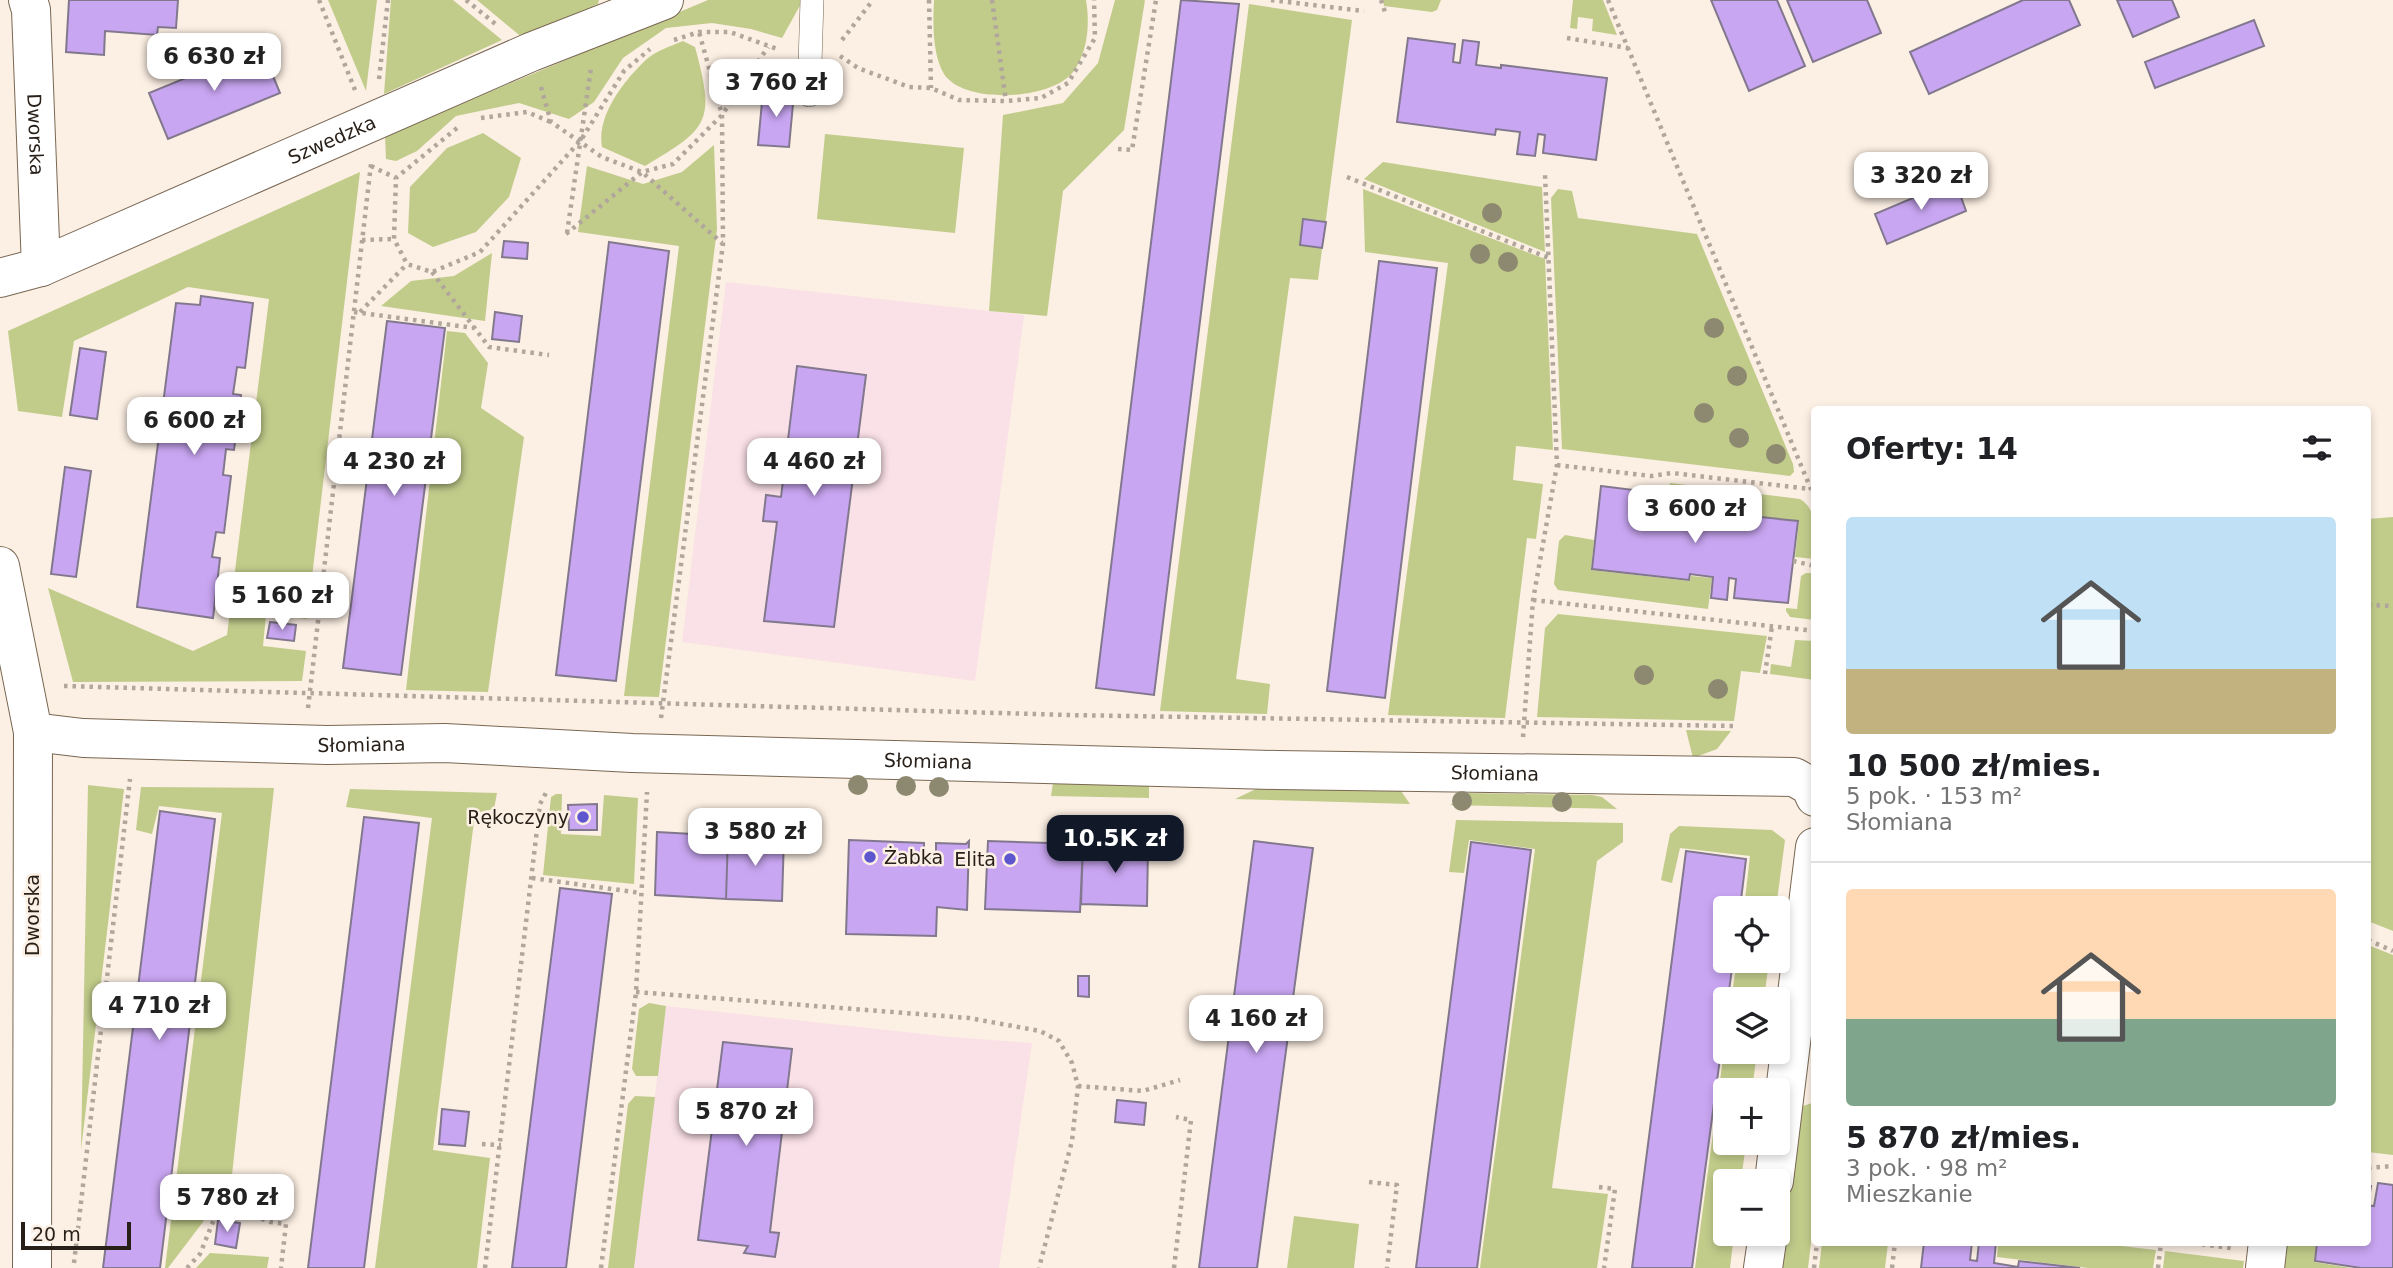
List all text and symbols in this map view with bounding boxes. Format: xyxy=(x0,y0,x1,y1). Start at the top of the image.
pin: 6 630 zł xyxy=(142,34,286,93)
text: 6 630 zł xyxy=(163,43,265,69)
pin: 3 760 zł xyxy=(704,60,848,119)
text: 3 760 zł xyxy=(725,69,827,95)
street label: Dworska xyxy=(23,93,48,176)
street label: Szwedzka xyxy=(284,111,379,168)
pin: 3 320 zł xyxy=(1849,152,1993,212)
text: 3 320 zł xyxy=(1870,162,1972,188)
pin: 6 600 zł xyxy=(122,398,266,457)
text: 6 600 zł xyxy=(143,407,245,433)
icon: filters xyxy=(2298,429,2336,467)
text: Oferty: 14 xyxy=(1846,431,2018,466)
pin: 4 230 zł xyxy=(322,438,466,498)
pin: 4 460 zł xyxy=(742,438,886,498)
text: 4 230 zł xyxy=(343,448,445,474)
text: 4 460 zł xyxy=(763,448,865,474)
pin: 3 600 zł xyxy=(1623,486,1767,545)
text: 3 600 zł xyxy=(1644,495,1746,521)
icon: home xyxy=(2028,562,2154,688)
pin: 5 160 zł xyxy=(210,572,354,632)
text: 5 160 zł xyxy=(231,582,333,608)
street label: Słomiana xyxy=(317,733,406,756)
text: 10 500 zł/mies. xyxy=(1846,748,2102,783)
street label: Słomiana xyxy=(884,749,973,773)
street label: Słomiana xyxy=(1451,761,1539,785)
text: 5 pok. · 153 m² xyxy=(1846,783,2022,809)
place label: Rękoczyny xyxy=(467,806,569,828)
pin: 3 580 zł xyxy=(683,808,827,868)
marker: Rękoczyny xyxy=(575,809,591,825)
text: Słomiana xyxy=(1846,809,1953,835)
pin: 10.5K zł xyxy=(1043,816,1187,875)
text: 3 580 zł xyxy=(704,818,806,844)
text: 10.5K zł xyxy=(1063,825,1167,851)
place label: Żabka xyxy=(884,846,943,868)
place label: Elita xyxy=(954,848,996,870)
marker: Żabka xyxy=(862,849,878,865)
marker: Elita xyxy=(1002,851,1018,867)
street label: Dworska xyxy=(21,874,43,956)
map controls xyxy=(1713,896,1790,1246)
button: locate xyxy=(1713,896,1790,973)
icon: home xyxy=(2028,934,2154,1060)
pin: 4 710 zł xyxy=(87,982,231,1042)
button: layers xyxy=(1713,987,1790,1064)
text: 4 710 zł xyxy=(108,992,210,1018)
pin: 4 160 zł xyxy=(1184,996,1328,1055)
text: 4 160 zł xyxy=(1205,1005,1307,1031)
button: + xyxy=(1713,1078,1790,1155)
pin: 5 870 zł xyxy=(674,1088,818,1148)
text: 5 870 zł xyxy=(695,1098,797,1124)
text: 5 870 zł/mies. xyxy=(1846,1120,2081,1155)
text: 3 pok. · 98 m² xyxy=(1846,1155,2007,1181)
button: − xyxy=(1713,1169,1790,1246)
pin: 5 780 zł xyxy=(155,1174,299,1234)
text: Mieszkanie xyxy=(1846,1181,1973,1207)
text: 5 780 zł xyxy=(176,1184,278,1210)
scale bar xyxy=(21,1219,131,1251)
text: 20 m xyxy=(32,1223,81,1245)

